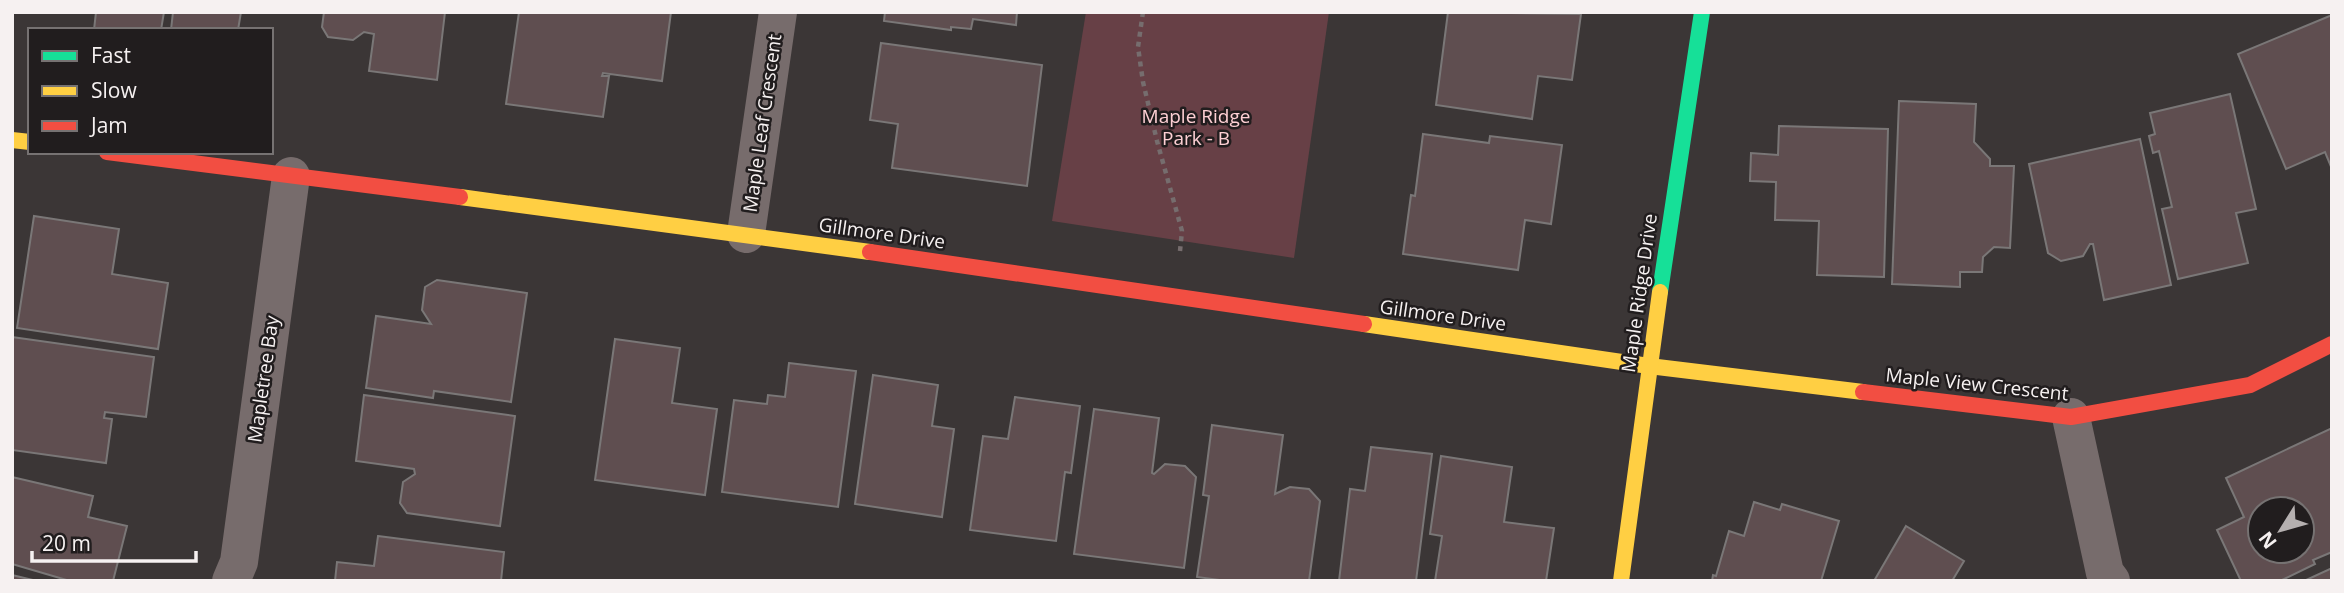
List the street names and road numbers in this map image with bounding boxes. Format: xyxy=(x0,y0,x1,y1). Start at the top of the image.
street label: Maple Leaf Crescent xyxy=(737,32,787,214)
street label: Gillmore Drive xyxy=(817,211,947,255)
street label: Maple Ridge Drive xyxy=(1615,212,1663,374)
street label: Gillmore Drive xyxy=(1378,293,1508,337)
street label: Mapletree Bay xyxy=(241,313,285,444)
street label: Maple View Crescent xyxy=(1884,361,2070,407)

